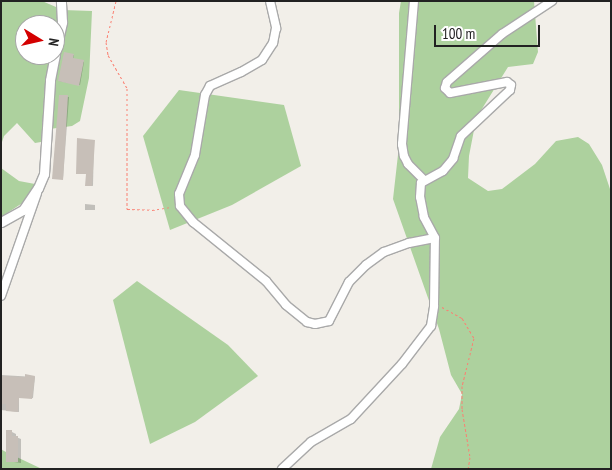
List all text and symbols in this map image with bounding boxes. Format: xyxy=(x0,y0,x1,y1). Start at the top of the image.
north arrow xyxy=(15,15,65,65)
scale bar xyxy=(437,15,543,47)
text: 100 m xyxy=(442,24,475,43)
text: N xyxy=(44,37,63,47)

